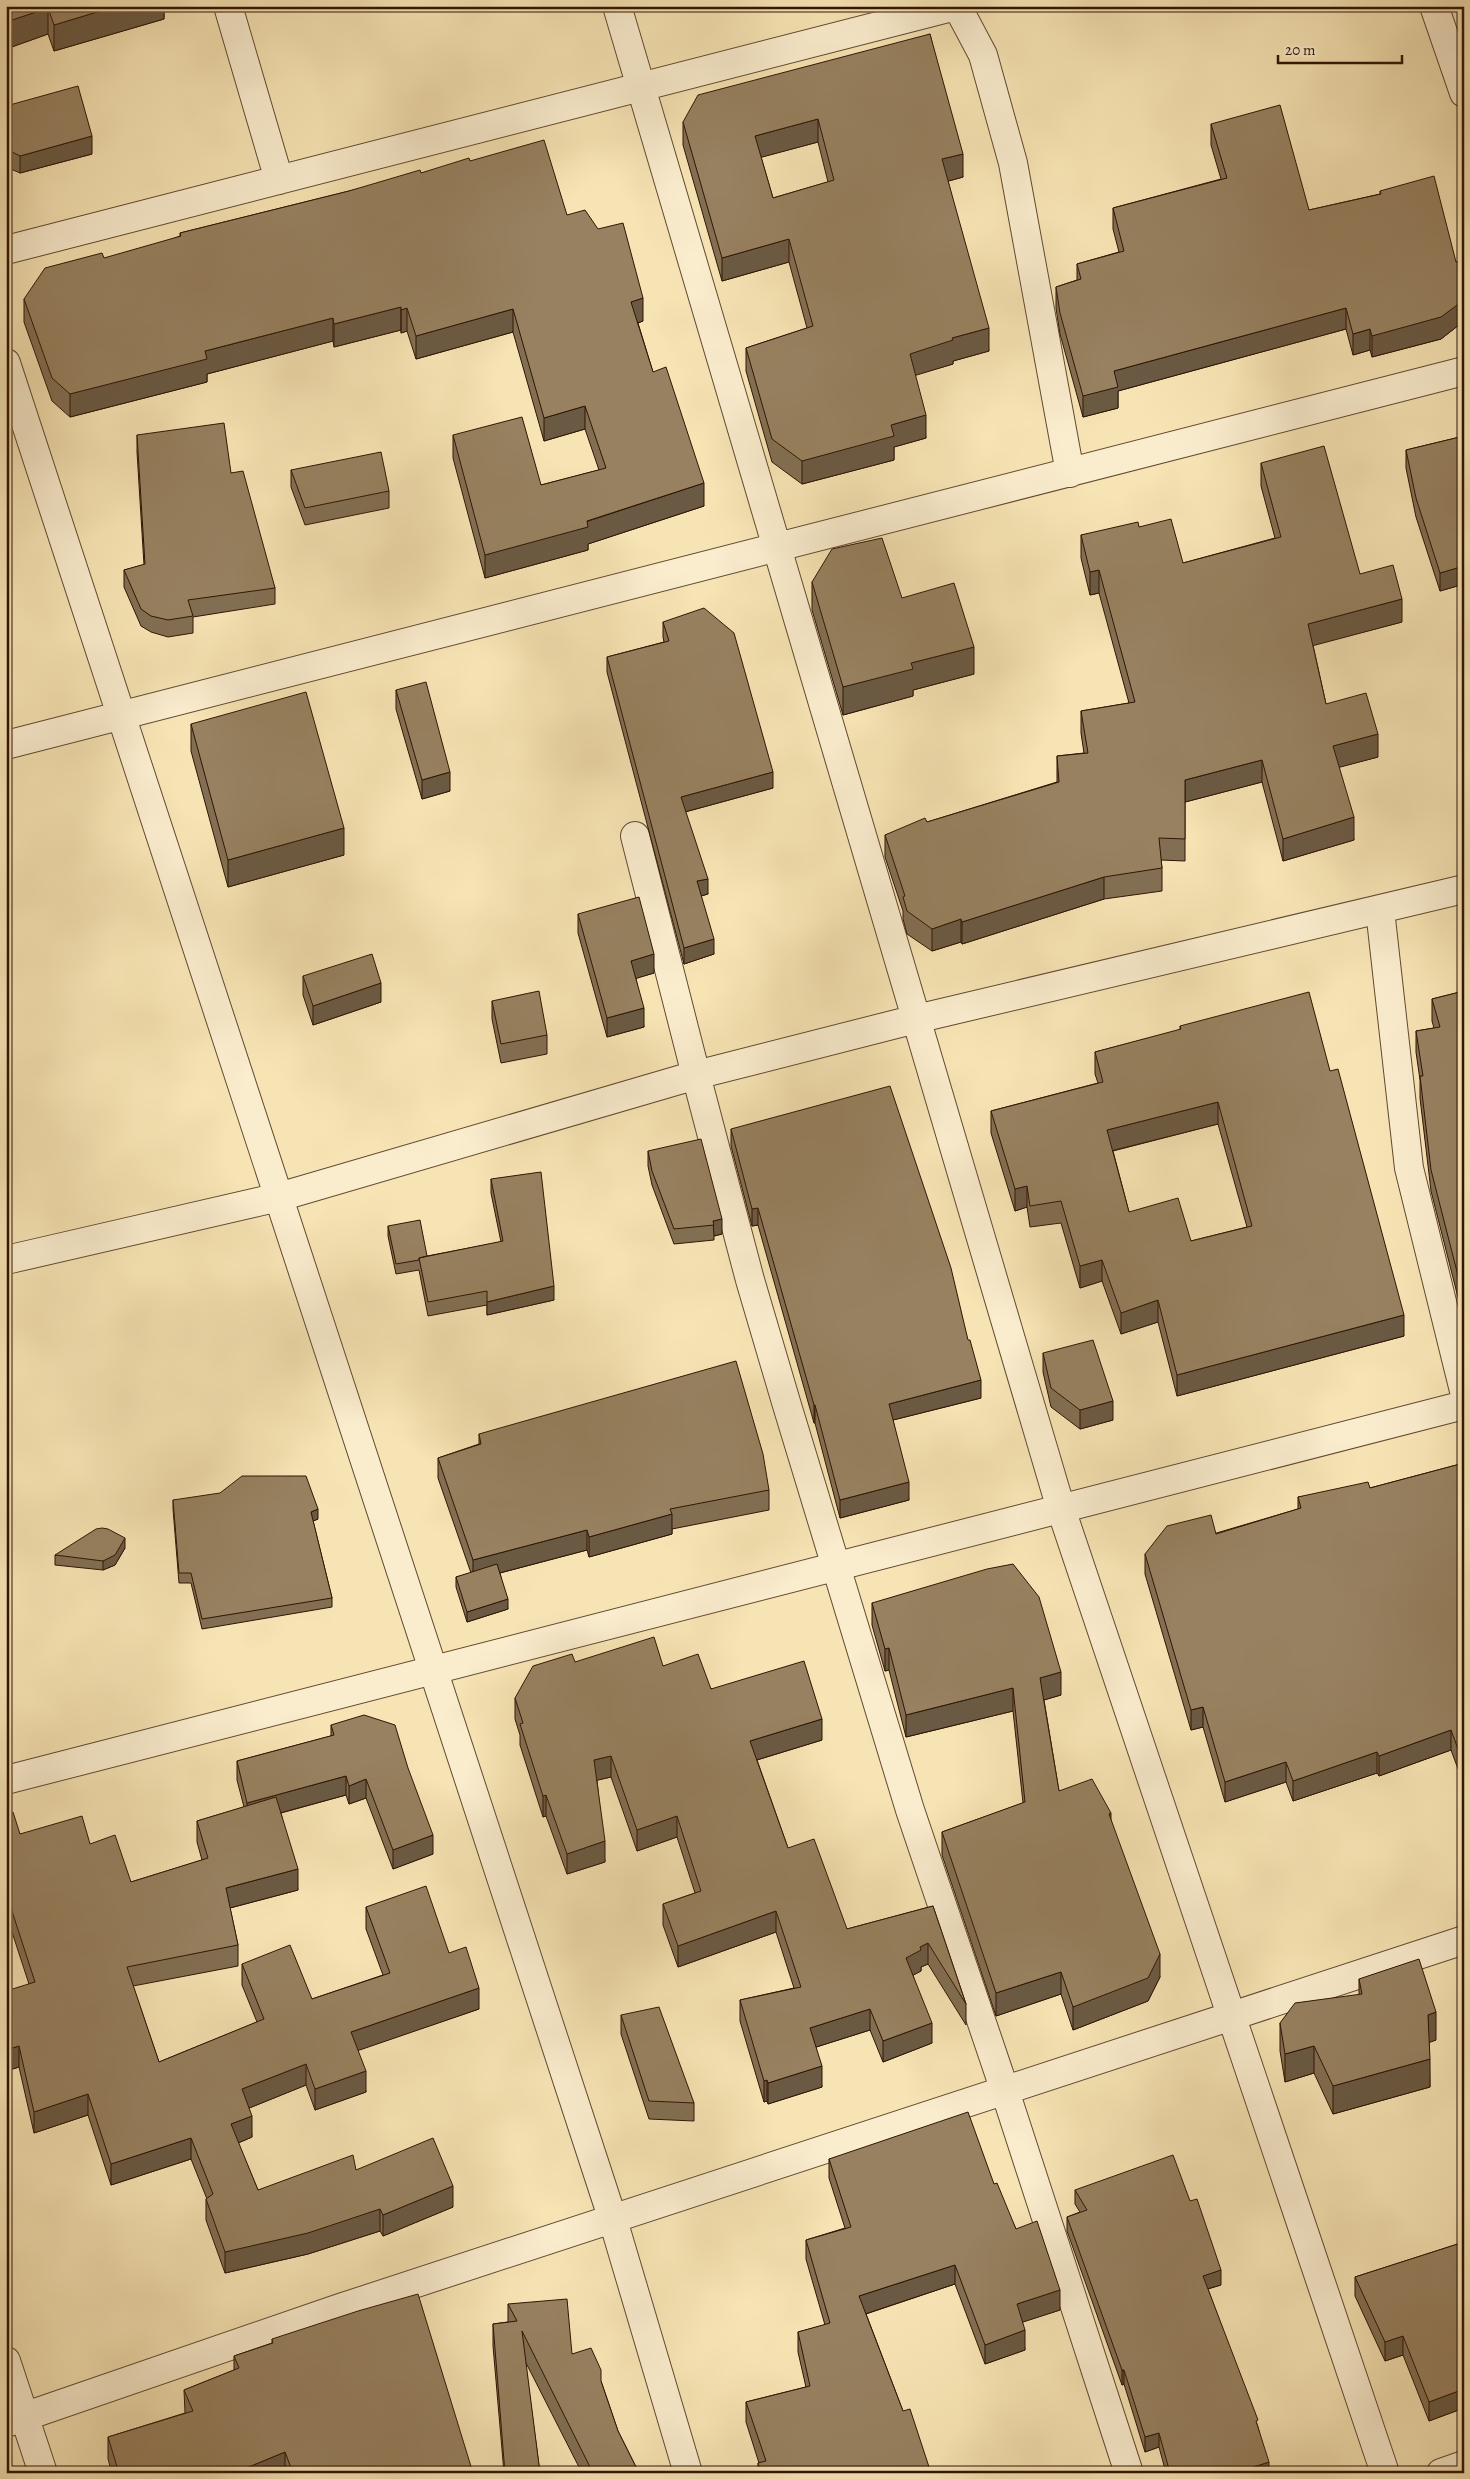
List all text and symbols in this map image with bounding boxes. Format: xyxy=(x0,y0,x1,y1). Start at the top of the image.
scale bar xyxy=(1278,32,1401,64)
text: 20 m xyxy=(1285,40,1316,60)

